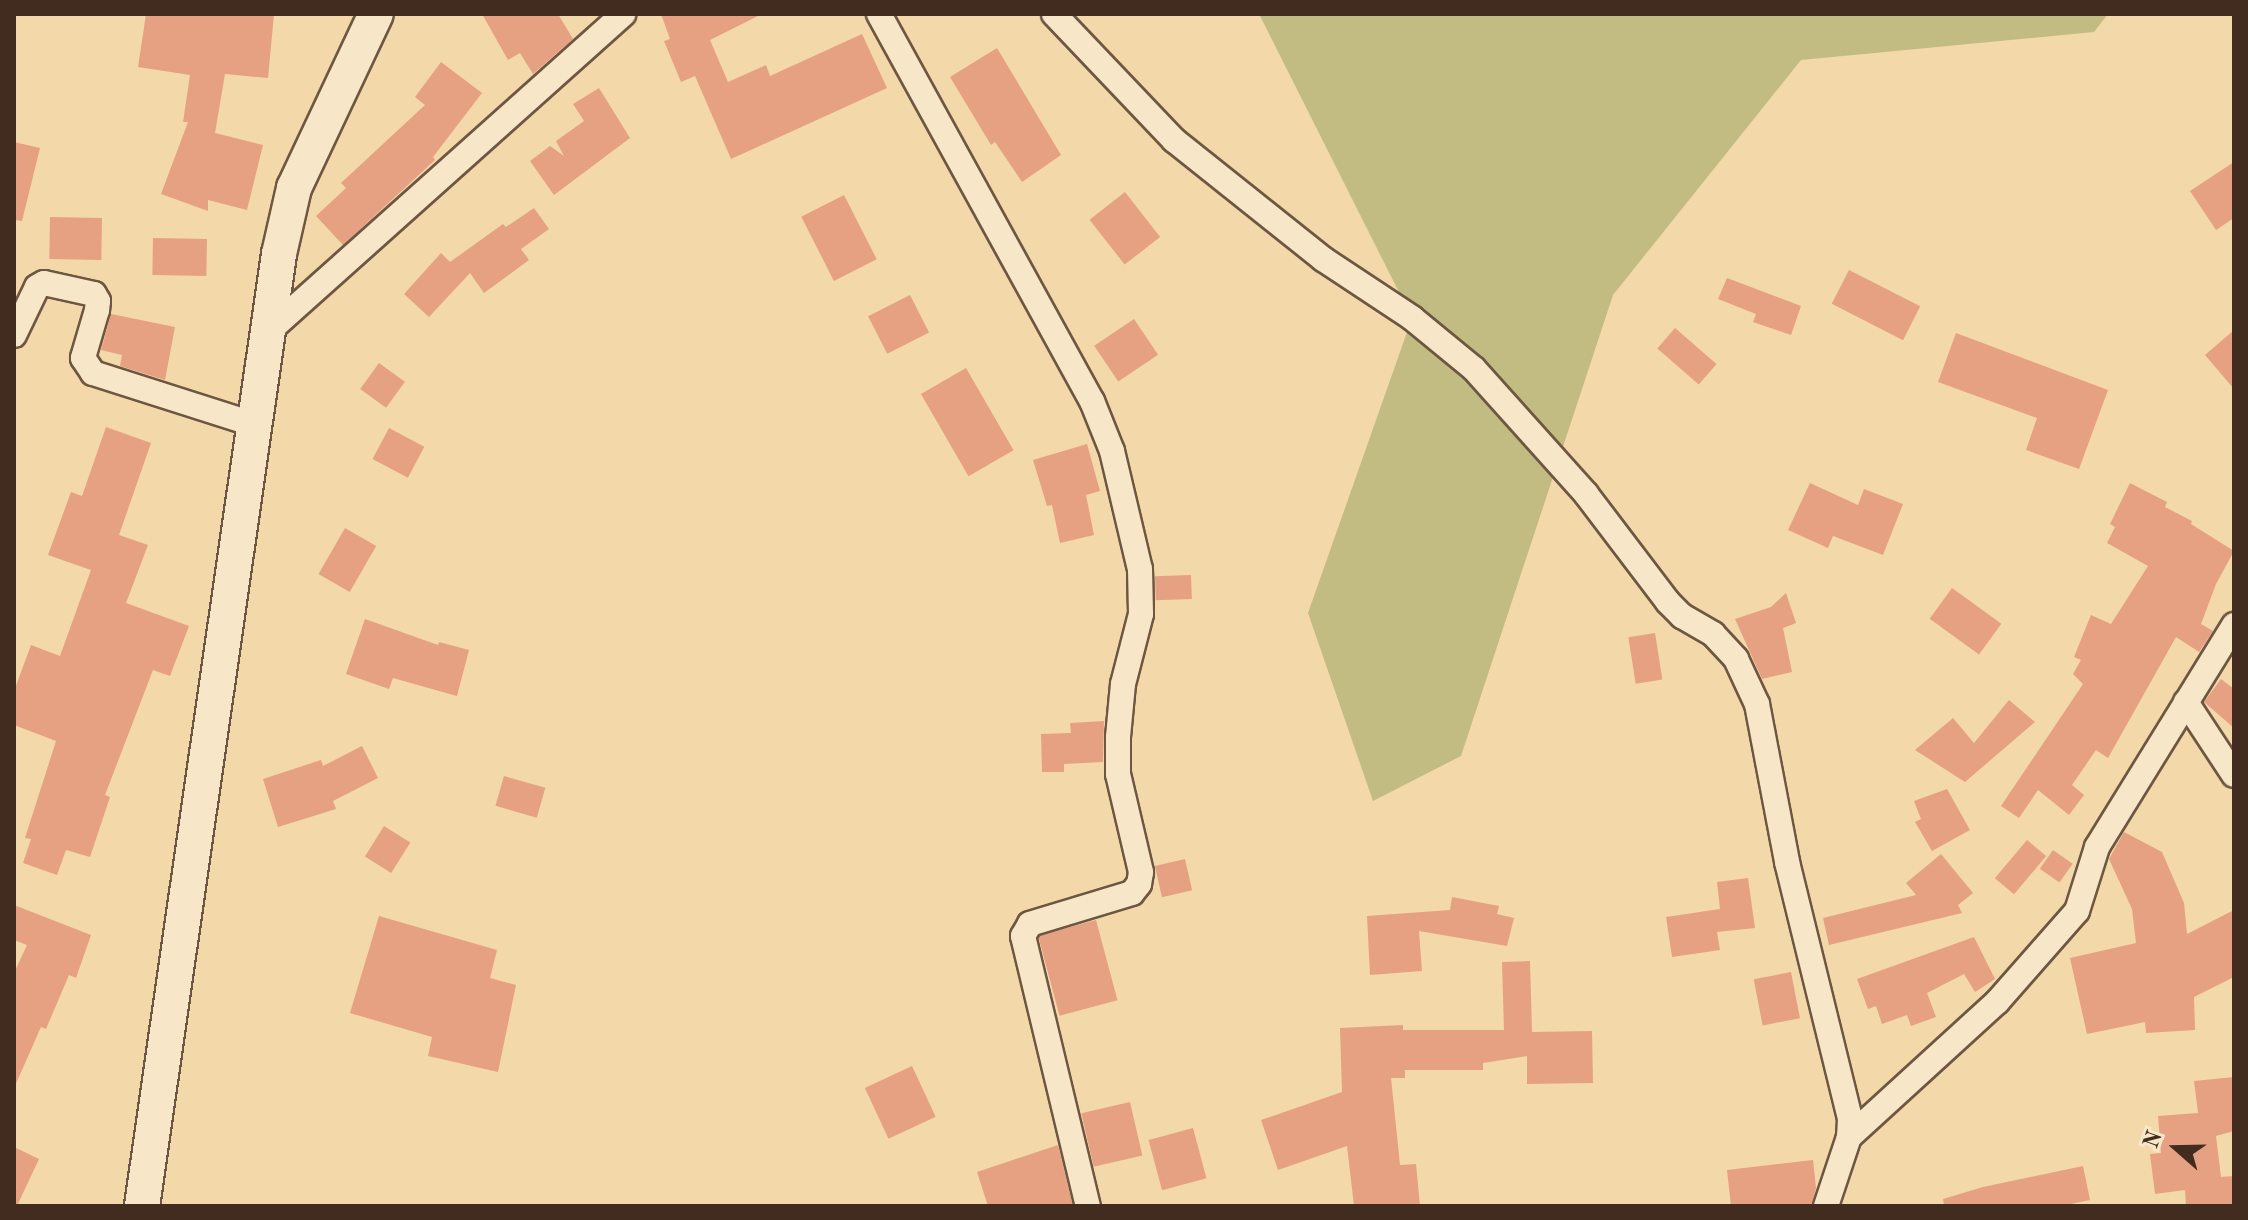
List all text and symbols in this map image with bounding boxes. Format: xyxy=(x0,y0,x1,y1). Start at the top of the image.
north arrow xyxy=(2136,1108,2216,1188)
text: N xyxy=(2140,1128,2167,1151)

